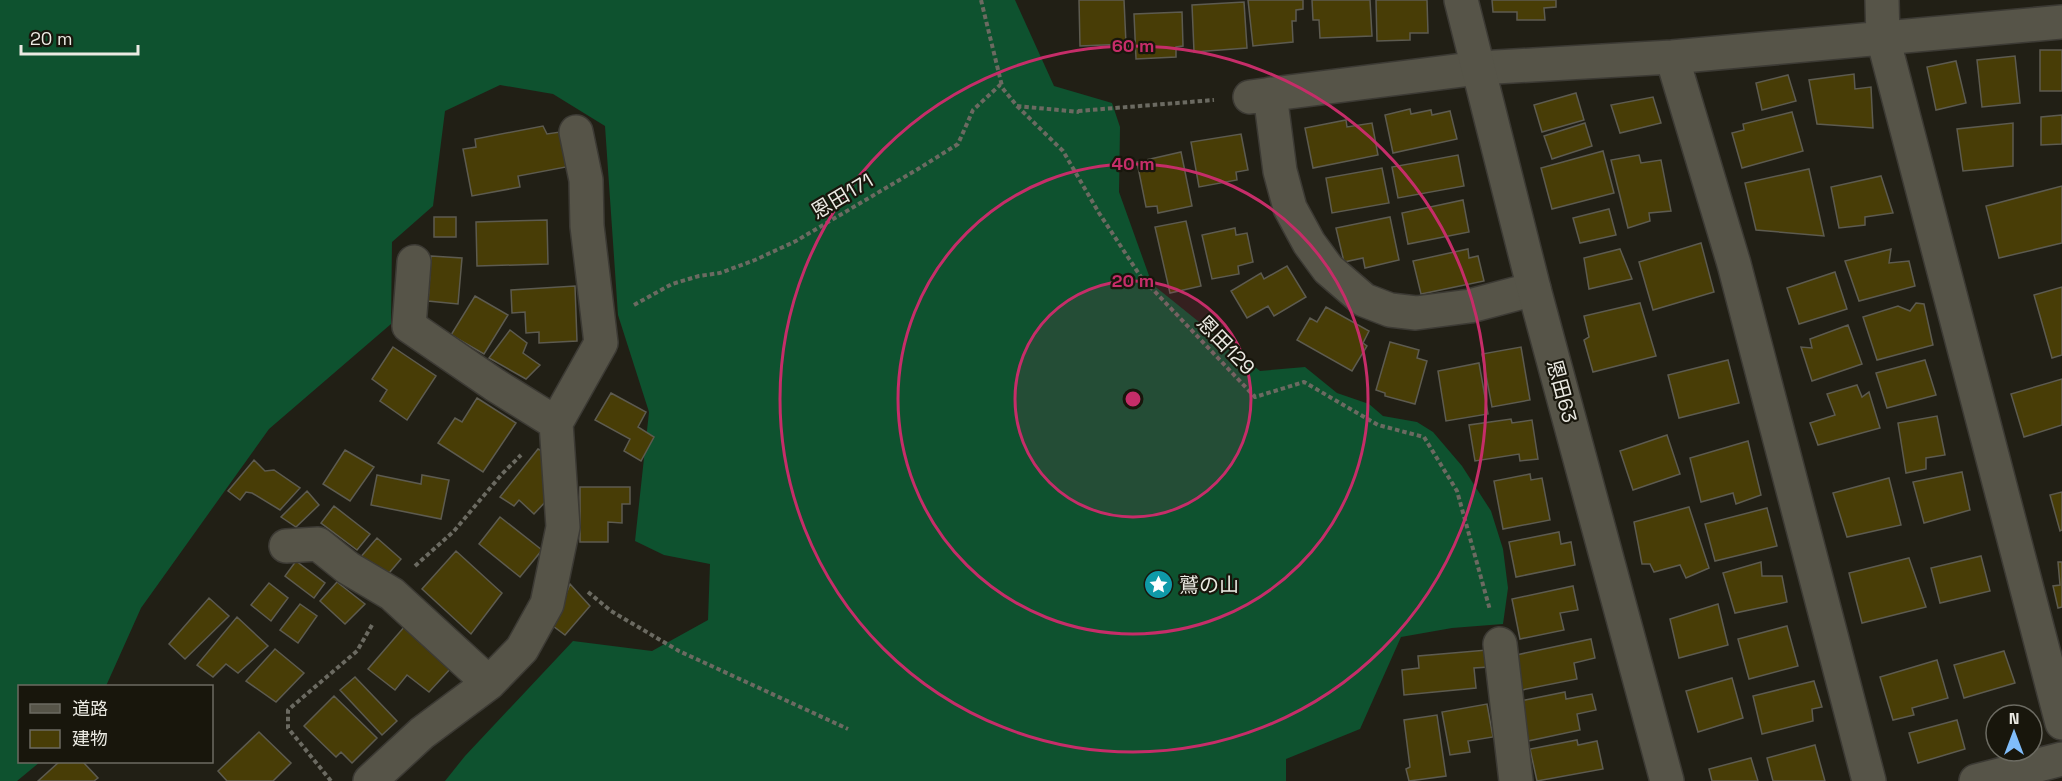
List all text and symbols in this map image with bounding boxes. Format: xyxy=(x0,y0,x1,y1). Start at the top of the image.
scale bar xyxy=(21,18,138,56)
text: 20 m xyxy=(30,27,73,50)
text: 60 m xyxy=(1112,34,1154,57)
text: 40 m xyxy=(1111,152,1155,175)
street label: 恩田171 xyxy=(806,167,878,225)
text: 20 m xyxy=(1112,269,1154,292)
street label: 恩田129 xyxy=(1191,310,1261,380)
street label: 恩田63 xyxy=(1541,357,1583,425)
centre of rings xyxy=(1123,389,1143,409)
place icon: 鷲の山 xyxy=(1142,569,1174,601)
place label: 鷲の山 xyxy=(1179,572,1239,598)
legend xyxy=(18,685,213,763)
text: 道路 xyxy=(72,697,108,720)
north arrow xyxy=(1984,703,2044,763)
text: N xyxy=(2009,708,2019,729)
text: 建物 xyxy=(72,727,108,750)

